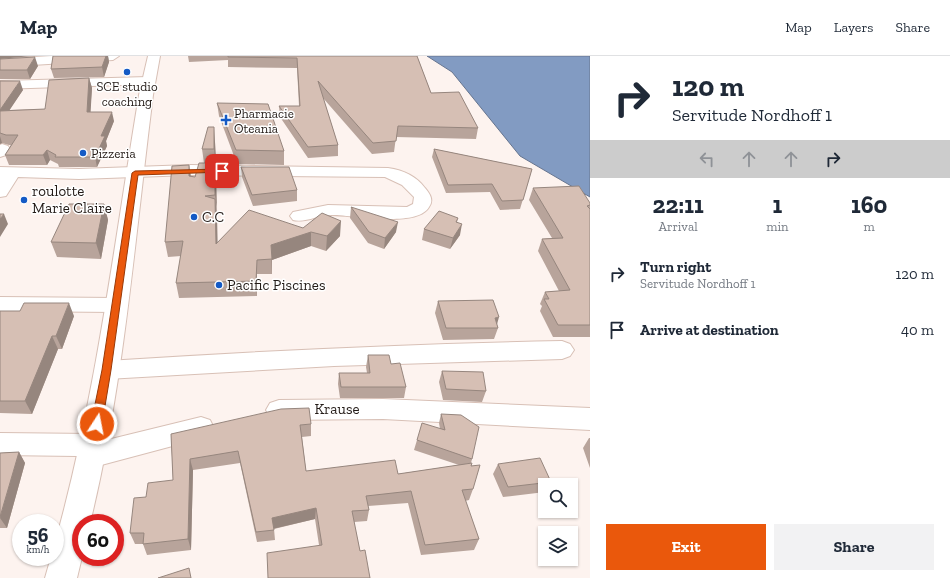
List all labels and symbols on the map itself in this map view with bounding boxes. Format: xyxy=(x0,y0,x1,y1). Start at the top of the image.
marker: SCE studio coaching xyxy=(122,67,132,77)
place label: SCE studio coaching xyxy=(96,79,158,109)
place label: Pharmacie Oteania xyxy=(234,106,294,136)
marker: Pharmacie Oteania xyxy=(221,115,231,125)
place label: Pizzeria xyxy=(91,146,136,161)
marker: Pizzeria xyxy=(78,148,88,158)
pin xyxy=(205,154,239,188)
place label: roulotte Marie Claire xyxy=(32,182,112,217)
marker: roulotte Marie Claire xyxy=(19,195,29,205)
place label: C.C xyxy=(202,208,224,226)
marker: C.C xyxy=(189,212,199,222)
place label: Pacific Piscines xyxy=(227,276,326,294)
marker: Pacific Piscines xyxy=(214,280,224,290)
street label: Krause xyxy=(314,400,360,418)
position arrow xyxy=(76,403,118,445)
speed limit sign: 60 xyxy=(72,514,124,566)

